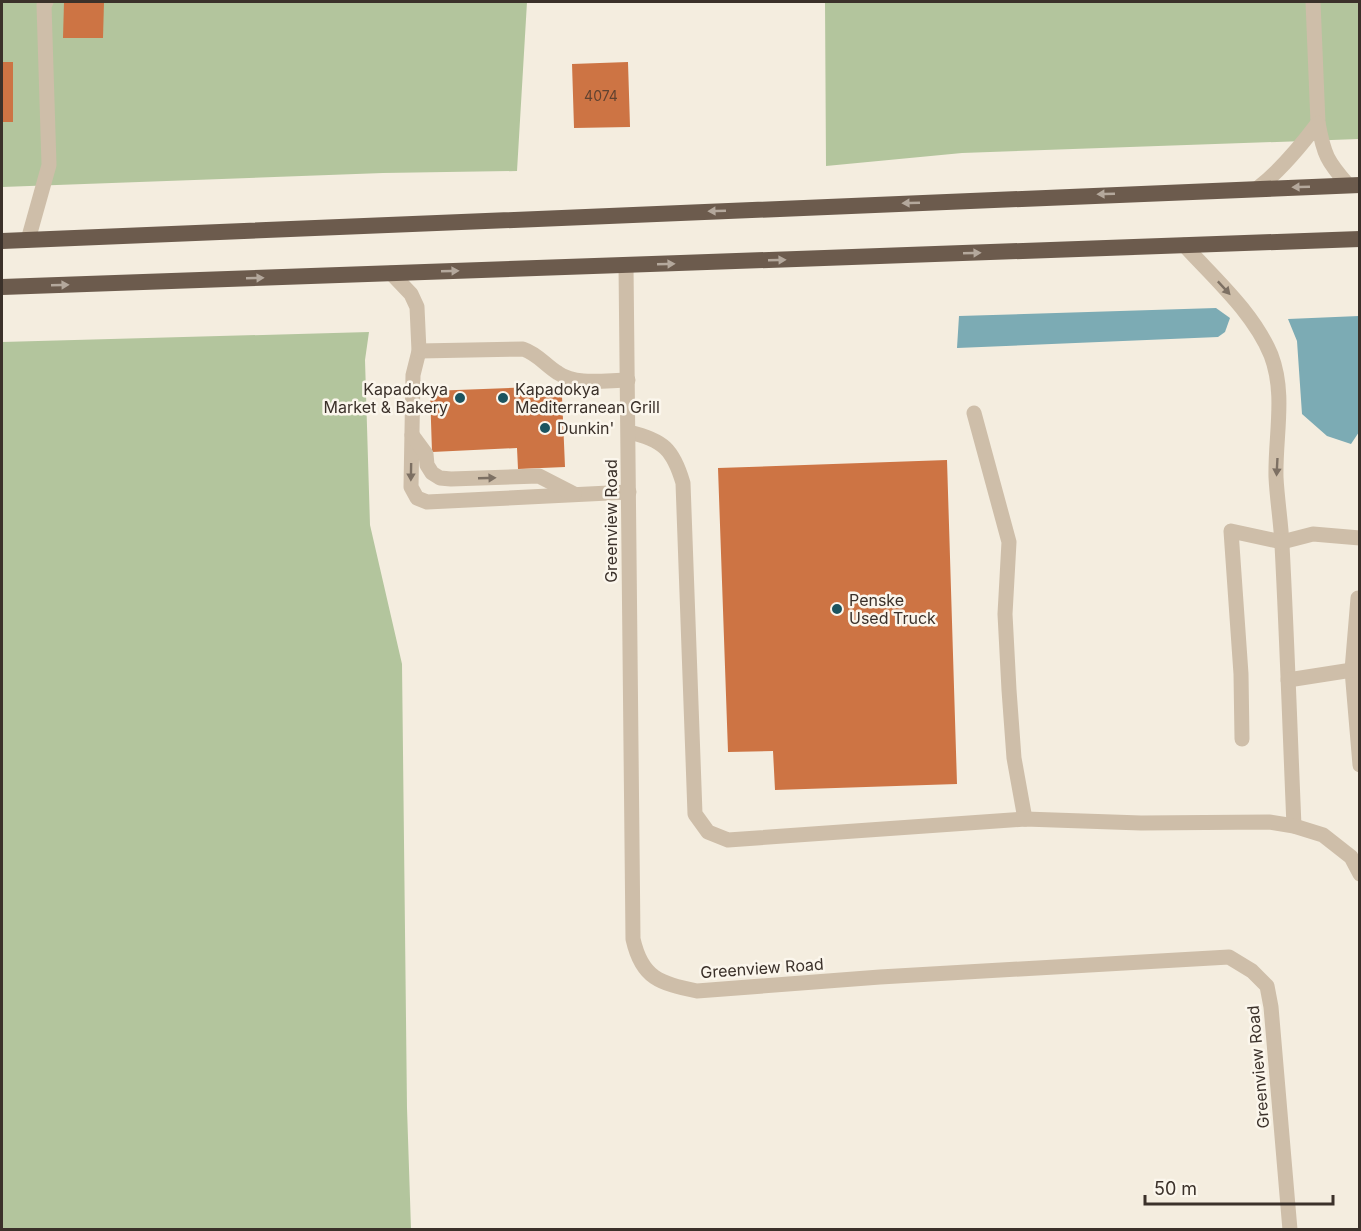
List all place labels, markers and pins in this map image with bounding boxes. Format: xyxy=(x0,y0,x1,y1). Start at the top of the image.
place label: Kapadokya Market & Bakery xyxy=(324,379,448,417)
place label: Kapadokya Mediterranean Grill xyxy=(515,379,660,417)
marker: Kapadokya Market & Bakery xyxy=(453,391,467,405)
marker: Kapadokya Mediterranean Grill xyxy=(496,391,510,405)
place label: Dunkin' xyxy=(557,418,614,438)
marker: Dunkin' xyxy=(538,421,552,435)
place label: Penske Used Truck xyxy=(849,590,936,628)
marker: Penske Used Truck xyxy=(830,602,844,616)

